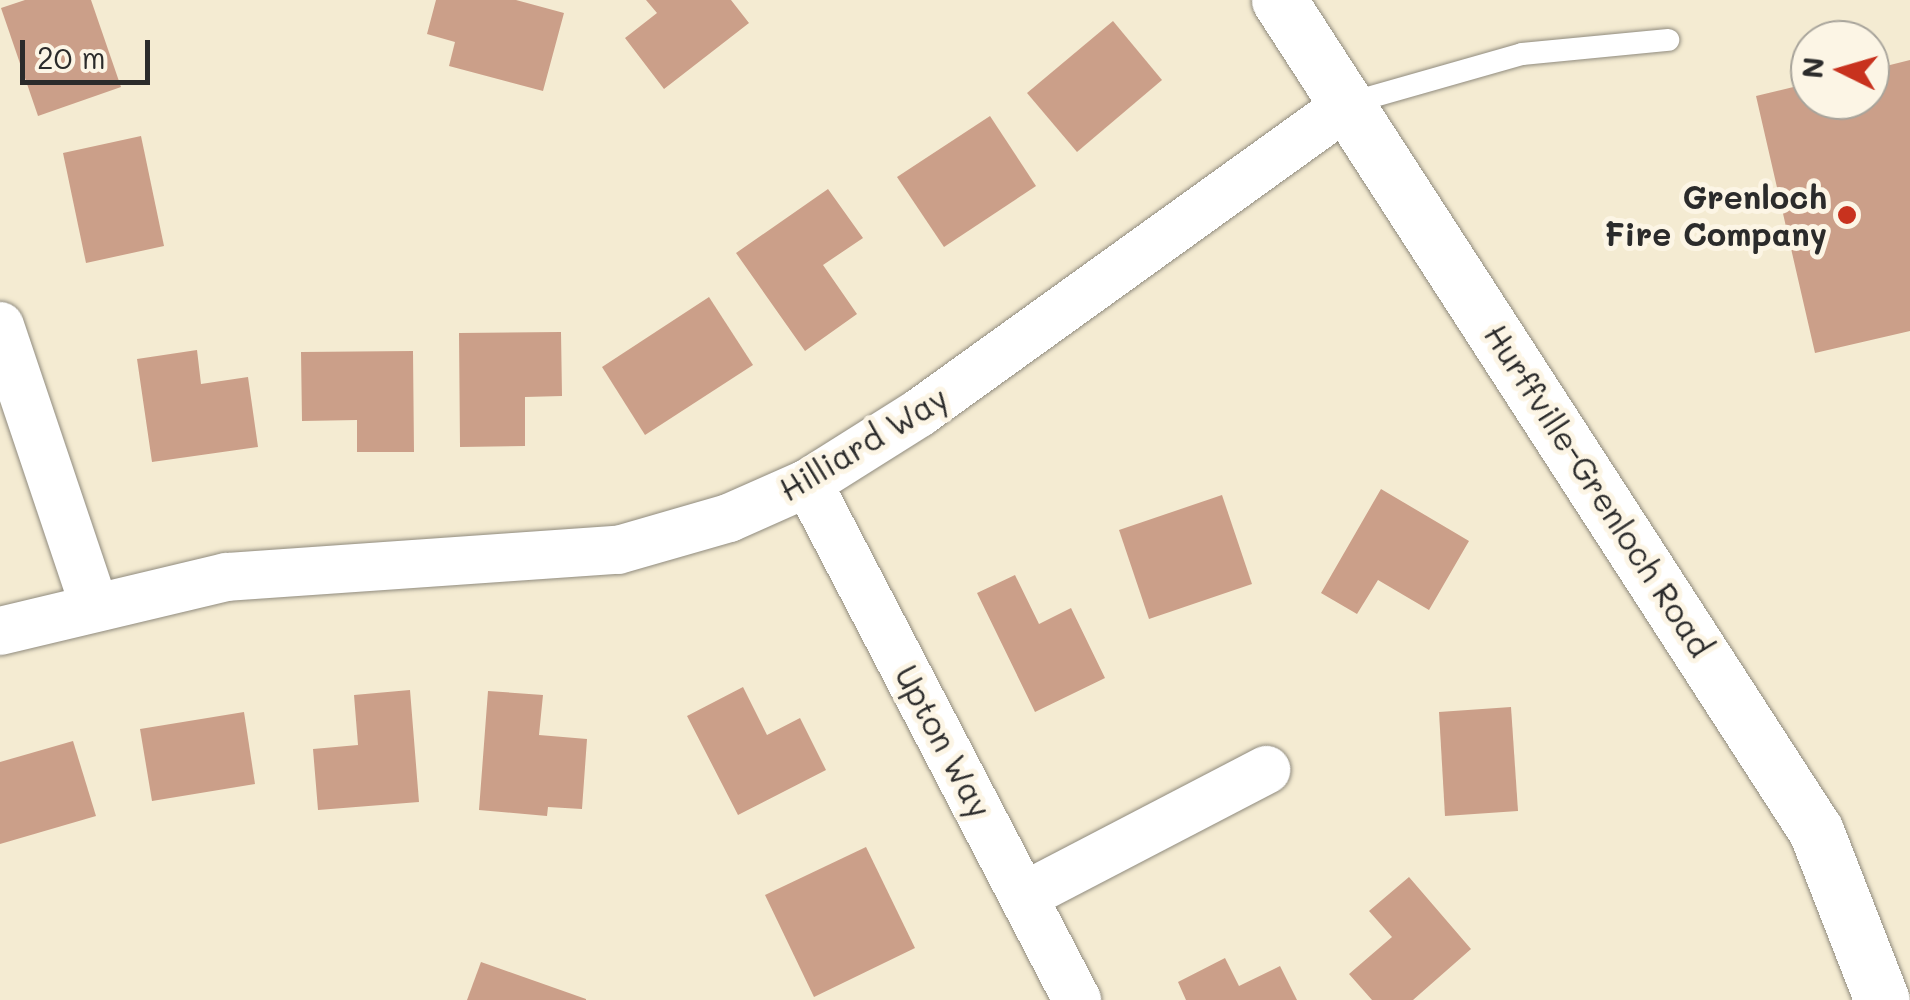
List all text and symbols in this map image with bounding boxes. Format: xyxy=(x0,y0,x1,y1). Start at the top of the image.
scale bar xyxy=(25,20,155,82)
north arrow xyxy=(1790,20,1890,120)
text: 20 m xyxy=(37,37,106,77)
text: N xyxy=(1793,55,1831,80)
place label: Grenloch Fire Company xyxy=(1604,178,1827,253)
marker: Grenloch Fire Company xyxy=(1836,204,1858,226)
street label: Hurffville-Grenloch Road xyxy=(1477,317,1721,663)
street label: Hilliard Way xyxy=(772,378,954,508)
street label: Upton Way xyxy=(888,658,1000,824)

